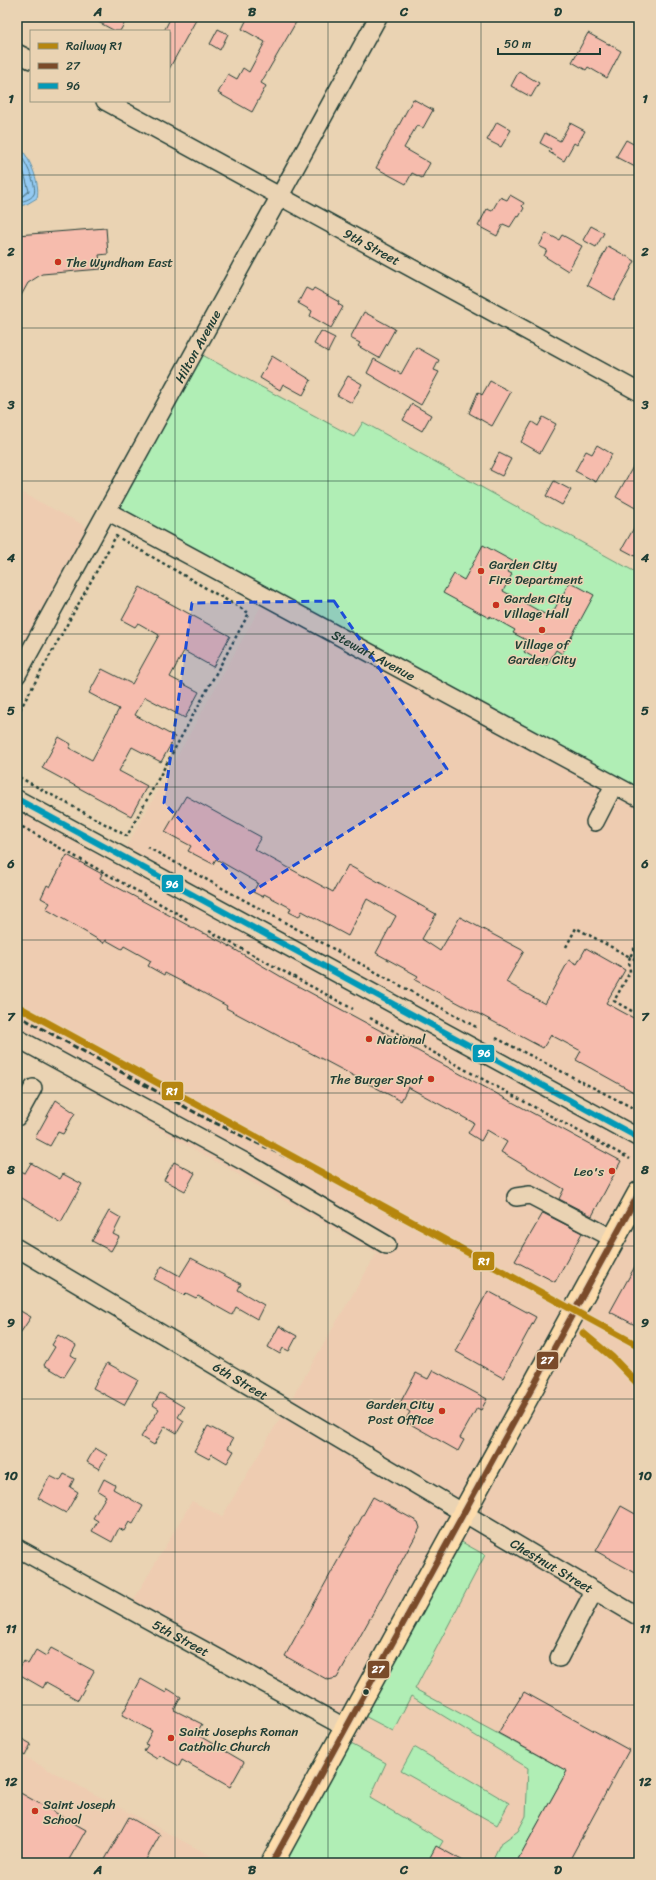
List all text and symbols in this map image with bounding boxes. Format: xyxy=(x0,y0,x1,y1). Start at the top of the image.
text: A xyxy=(93,0,102,23)
text: B xyxy=(248,0,257,23)
text: C xyxy=(399,0,409,23)
text: D xyxy=(554,0,562,23)
legend xyxy=(30,30,170,102)
scale bar xyxy=(498,30,600,56)
text: 50 m xyxy=(504,33,531,55)
text: Railway R1 xyxy=(66,35,122,57)
text: 27 xyxy=(66,55,81,77)
text: 96 xyxy=(66,75,80,97)
text: 1 xyxy=(8,87,14,110)
text: 1 xyxy=(642,87,648,110)
street label: 9th Street xyxy=(339,222,405,272)
text: 2 xyxy=(6,240,15,263)
text: 2 xyxy=(640,240,649,263)
place label: The Wyndham East xyxy=(66,251,173,274)
marker: The Wyndham East xyxy=(53,257,63,267)
street label: Hilton Avenue xyxy=(168,305,227,387)
text: 3 xyxy=(6,393,15,416)
text: 3 xyxy=(640,393,649,416)
text: 4 xyxy=(6,546,16,569)
text: 4 xyxy=(640,546,650,569)
place label: Garden City Fire Department xyxy=(489,553,583,591)
marker: Garden City Fire Department xyxy=(476,566,486,576)
place label: Garden City Village Hall xyxy=(504,587,572,625)
marker: Garden City Village Hall xyxy=(491,600,501,610)
street label: Stewart Avenue xyxy=(327,623,420,687)
marker: Village of Garden City xyxy=(537,625,547,635)
place label: Village of Garden City xyxy=(508,633,576,671)
text: 5 xyxy=(7,699,15,722)
text: 5 xyxy=(641,699,649,722)
text: 6 xyxy=(6,852,15,875)
text: 6 xyxy=(640,852,649,875)
line badge: 96 xyxy=(161,874,184,893)
text: 96 xyxy=(165,875,179,894)
text: 7 xyxy=(7,1005,16,1028)
text: 7 xyxy=(641,1005,650,1028)
place label: National xyxy=(377,1028,426,1051)
marker: National xyxy=(364,1034,374,1044)
line badge: 96 xyxy=(472,1044,495,1063)
text: 96 xyxy=(477,1044,491,1063)
place label: The Burger Spot xyxy=(330,1068,424,1091)
marker: The Burger Spot xyxy=(426,1074,436,1084)
line badge: R1 xyxy=(161,1081,184,1101)
text: R1 xyxy=(165,1082,178,1101)
text: 8 xyxy=(6,1158,15,1181)
text: 8 xyxy=(640,1158,649,1181)
place label: Leo's xyxy=(574,1160,605,1183)
marker: Leo's xyxy=(607,1166,617,1176)
line badge: R1 xyxy=(472,1251,495,1271)
text: R1 xyxy=(477,1252,490,1271)
text: 9 xyxy=(7,1311,15,1334)
text: 9 xyxy=(641,1311,649,1334)
line badge: 27 xyxy=(536,1351,559,1370)
text: 27 xyxy=(540,1351,555,1370)
street label: 6th Street xyxy=(208,1356,273,1407)
place label: Garden City Post Office xyxy=(366,1393,434,1431)
marker: Garden City Post Office xyxy=(437,1406,447,1416)
text: 10 xyxy=(4,1464,18,1487)
text: 10 xyxy=(638,1464,652,1487)
street label: Chestnut Street xyxy=(506,1532,598,1600)
street label: 5th Street xyxy=(148,1613,214,1663)
text: 11 xyxy=(5,1617,17,1640)
text: 11 xyxy=(639,1617,651,1640)
line badge: 27 xyxy=(367,1660,390,1679)
text: 27 xyxy=(371,1660,386,1679)
unlabelled marker xyxy=(361,1687,371,1697)
place label: Saint Josephs Roman Catholic Church xyxy=(179,1720,298,1758)
marker: Saint Josephs Roman Catholic Church xyxy=(166,1733,176,1743)
text: 12 xyxy=(4,1770,18,1793)
text: 12 xyxy=(638,1770,652,1793)
place label: Saint Joseph School xyxy=(43,1793,116,1831)
marker: Saint Joseph School xyxy=(30,1806,40,1816)
text: A xyxy=(93,1858,102,1880)
text: B xyxy=(248,1858,257,1880)
text: C xyxy=(399,1858,409,1880)
text: D xyxy=(554,1858,562,1880)

